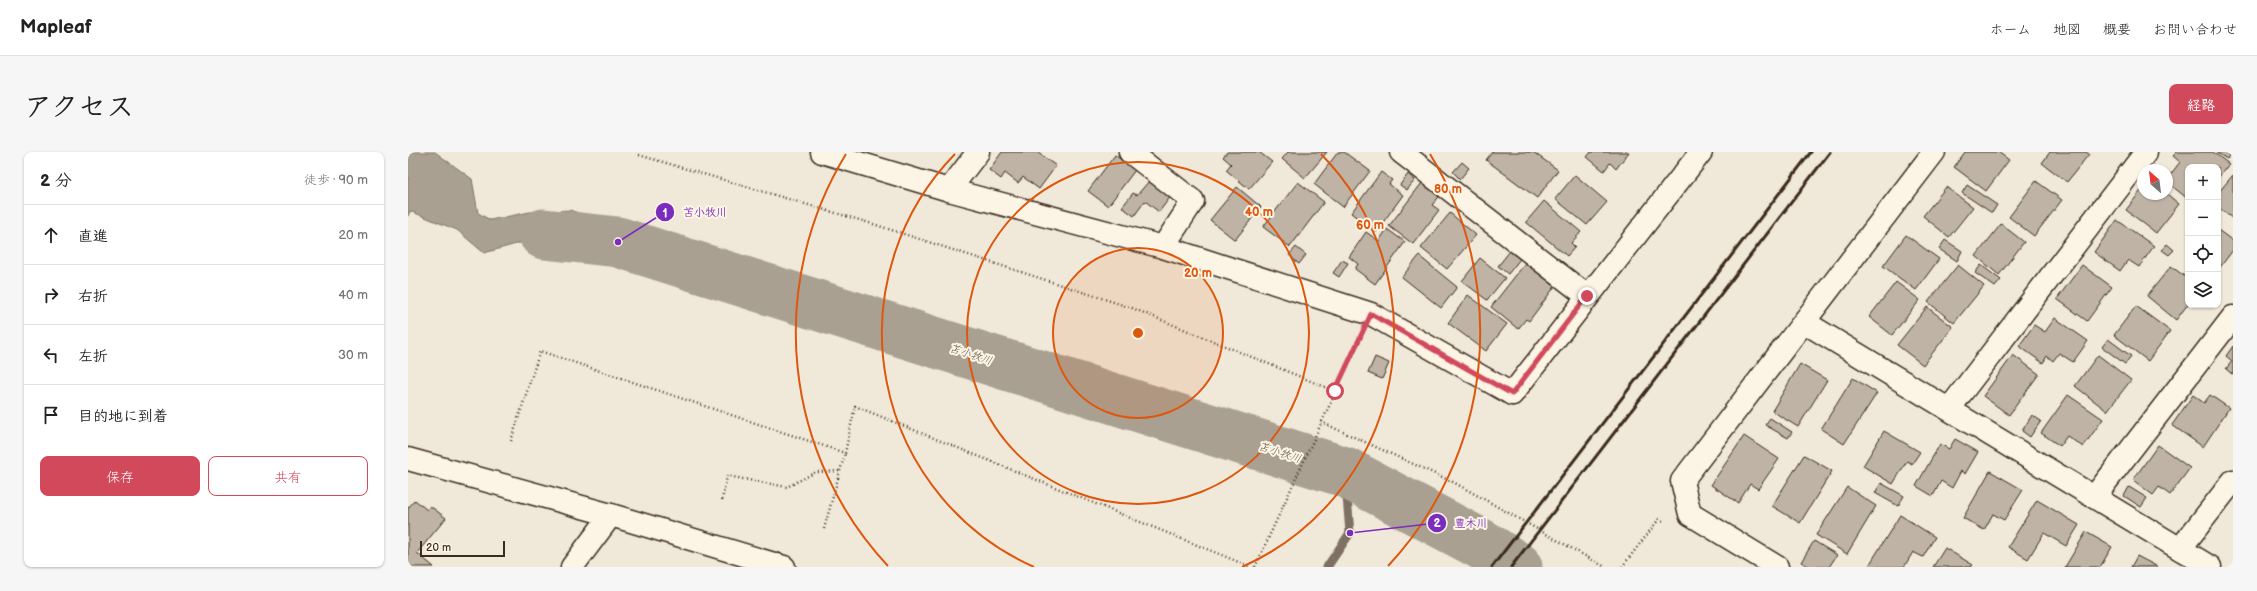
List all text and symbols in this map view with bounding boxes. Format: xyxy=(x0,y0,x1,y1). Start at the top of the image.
text: Mapleaf xyxy=(20,16,92,39)
text: ホーム xyxy=(1990,21,2031,38)
text: 地図 xyxy=(2053,21,2081,38)
text: 概要 xyxy=(2103,21,2131,38)
text: お問い合わせ xyxy=(2153,21,2237,38)
button: 経路 xyxy=(2169,84,2233,124)
text: アクセス xyxy=(24,91,134,124)
north arrow xyxy=(2137,164,2173,200)
map controls xyxy=(2185,164,2221,308)
button: + xyxy=(2185,164,2221,200)
text: 2 分 xyxy=(40,171,72,191)
text: 徒歩 · 90 m xyxy=(304,172,368,188)
text: 80 m xyxy=(1434,182,1462,197)
button: − xyxy=(2185,200,2221,236)
callout: 苫小牧川 xyxy=(655,201,735,224)
text: 40 m xyxy=(1245,205,1273,220)
text: 1 xyxy=(662,206,668,221)
text: 苫小牧川 xyxy=(683,206,727,219)
text: 60 m xyxy=(1356,218,1384,233)
icon: ahead xyxy=(40,224,62,246)
text: 直進 xyxy=(78,227,108,246)
text: 20 m xyxy=(338,227,368,243)
button: locate xyxy=(2185,236,2221,272)
text: 20 m xyxy=(1184,266,1212,281)
button: layers xyxy=(2185,272,2221,308)
icon: right xyxy=(40,284,62,306)
text: 右折 xyxy=(78,287,108,306)
text: 40 m xyxy=(338,287,368,303)
route end xyxy=(1578,287,1596,305)
centre of rings xyxy=(1131,326,1145,340)
water label: 苫小牧川 xyxy=(948,341,994,367)
icon: left xyxy=(40,344,62,366)
text: 左折 xyxy=(78,347,108,366)
text: 30 m xyxy=(338,347,368,363)
route start xyxy=(1326,382,1344,400)
icon: arrive xyxy=(40,404,62,426)
text: 目的地に到着 xyxy=(78,407,168,426)
water label: 苫小牧川 xyxy=(1257,439,1303,465)
button: 保存 xyxy=(40,456,200,496)
button: 共有 xyxy=(208,456,368,496)
callout: 豊木川 xyxy=(1427,512,1496,535)
text: 2 xyxy=(1433,516,1441,531)
text: 豊木川 xyxy=(1455,517,1488,530)
scale bar xyxy=(420,539,505,558)
text: 20 m xyxy=(426,541,451,554)

